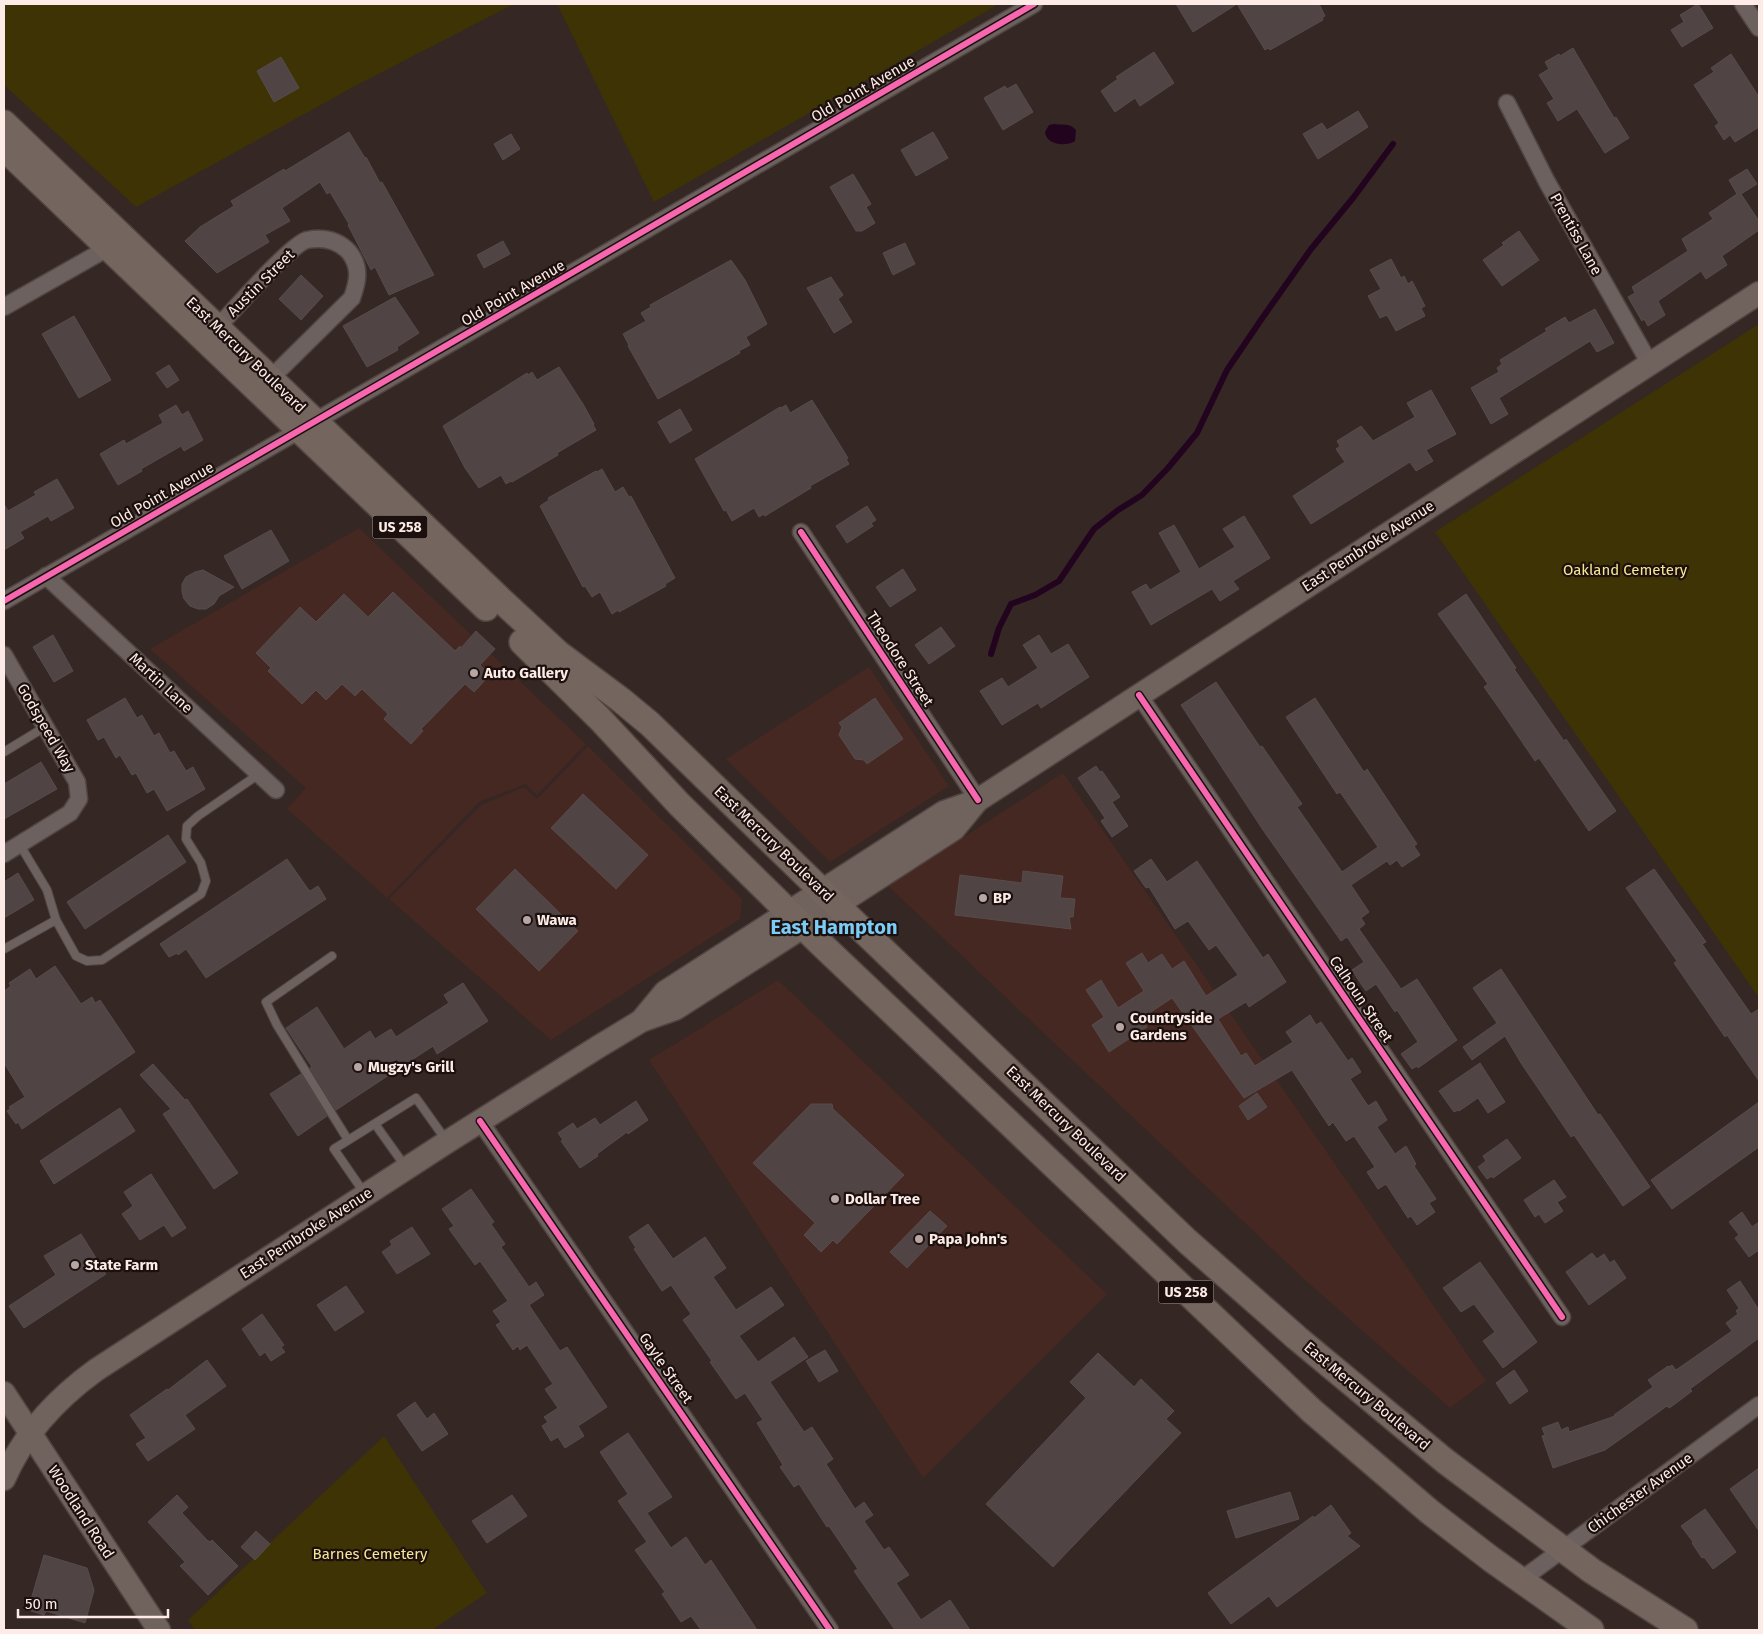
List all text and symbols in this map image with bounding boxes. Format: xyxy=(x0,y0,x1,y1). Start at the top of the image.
street label: Old Point Avenue xyxy=(808,52,918,126)
street label: Prentiss Lane xyxy=(1546,190,1606,278)
street label: Austin Street xyxy=(224,245,299,320)
street label: Old Point Avenue xyxy=(458,256,568,330)
street label: East Mercury Boulevard xyxy=(183,293,309,417)
street label: Old Point Avenue xyxy=(107,458,217,532)
street label: East Pembroke Avenue xyxy=(1299,497,1437,595)
road number: US 258 xyxy=(372,516,428,538)
park label: Oakland Cemetery xyxy=(1563,561,1688,579)
street label: Theodore Street xyxy=(863,608,938,710)
street label: Martin Lane xyxy=(125,649,197,717)
place label: Auto Gallery xyxy=(483,664,568,682)
marker: Auto Gallery xyxy=(468,667,480,679)
street label: Godspeed Way xyxy=(13,680,79,776)
street label: East Mercury Boulevard xyxy=(711,782,837,906)
place label: BP xyxy=(993,889,1011,907)
marker: BP xyxy=(977,892,989,904)
place label: Wawa xyxy=(537,911,577,929)
marker: Wawa xyxy=(521,914,533,926)
district label: East Hampton xyxy=(771,915,897,939)
street label: Calhoun Street xyxy=(1325,952,1397,1046)
place label: Countryside Gardens xyxy=(1130,1009,1213,1044)
marker: Countryside Gardens xyxy=(1114,1021,1126,1033)
place label: Mugzy's Grill xyxy=(368,1058,455,1076)
marker: Mugzy's Grill xyxy=(352,1061,364,1073)
street label: East Mercury Boulevard xyxy=(1003,1062,1129,1186)
street label: East Pembroke Avenue xyxy=(237,1184,375,1282)
place label: Dollar Tree xyxy=(845,1190,920,1208)
marker: Dollar Tree xyxy=(829,1193,841,1205)
place label: Papa John's xyxy=(929,1230,1007,1248)
marker: Papa John's xyxy=(913,1233,925,1245)
place label: State Farm xyxy=(85,1256,158,1274)
marker: State Farm xyxy=(69,1259,81,1271)
road number: US 258 xyxy=(1158,1280,1214,1304)
street label: Gayle Street xyxy=(635,1329,697,1407)
street label: East Mercury Boulevard xyxy=(1300,1338,1434,1454)
street label: Chichester Avenue xyxy=(1584,1449,1696,1537)
street label: Woodland Road xyxy=(44,1462,118,1562)
park label: Barnes Cemetery xyxy=(313,1545,428,1563)
scale bar xyxy=(18,1586,168,1618)
text: 50 m xyxy=(25,1595,58,1613)

